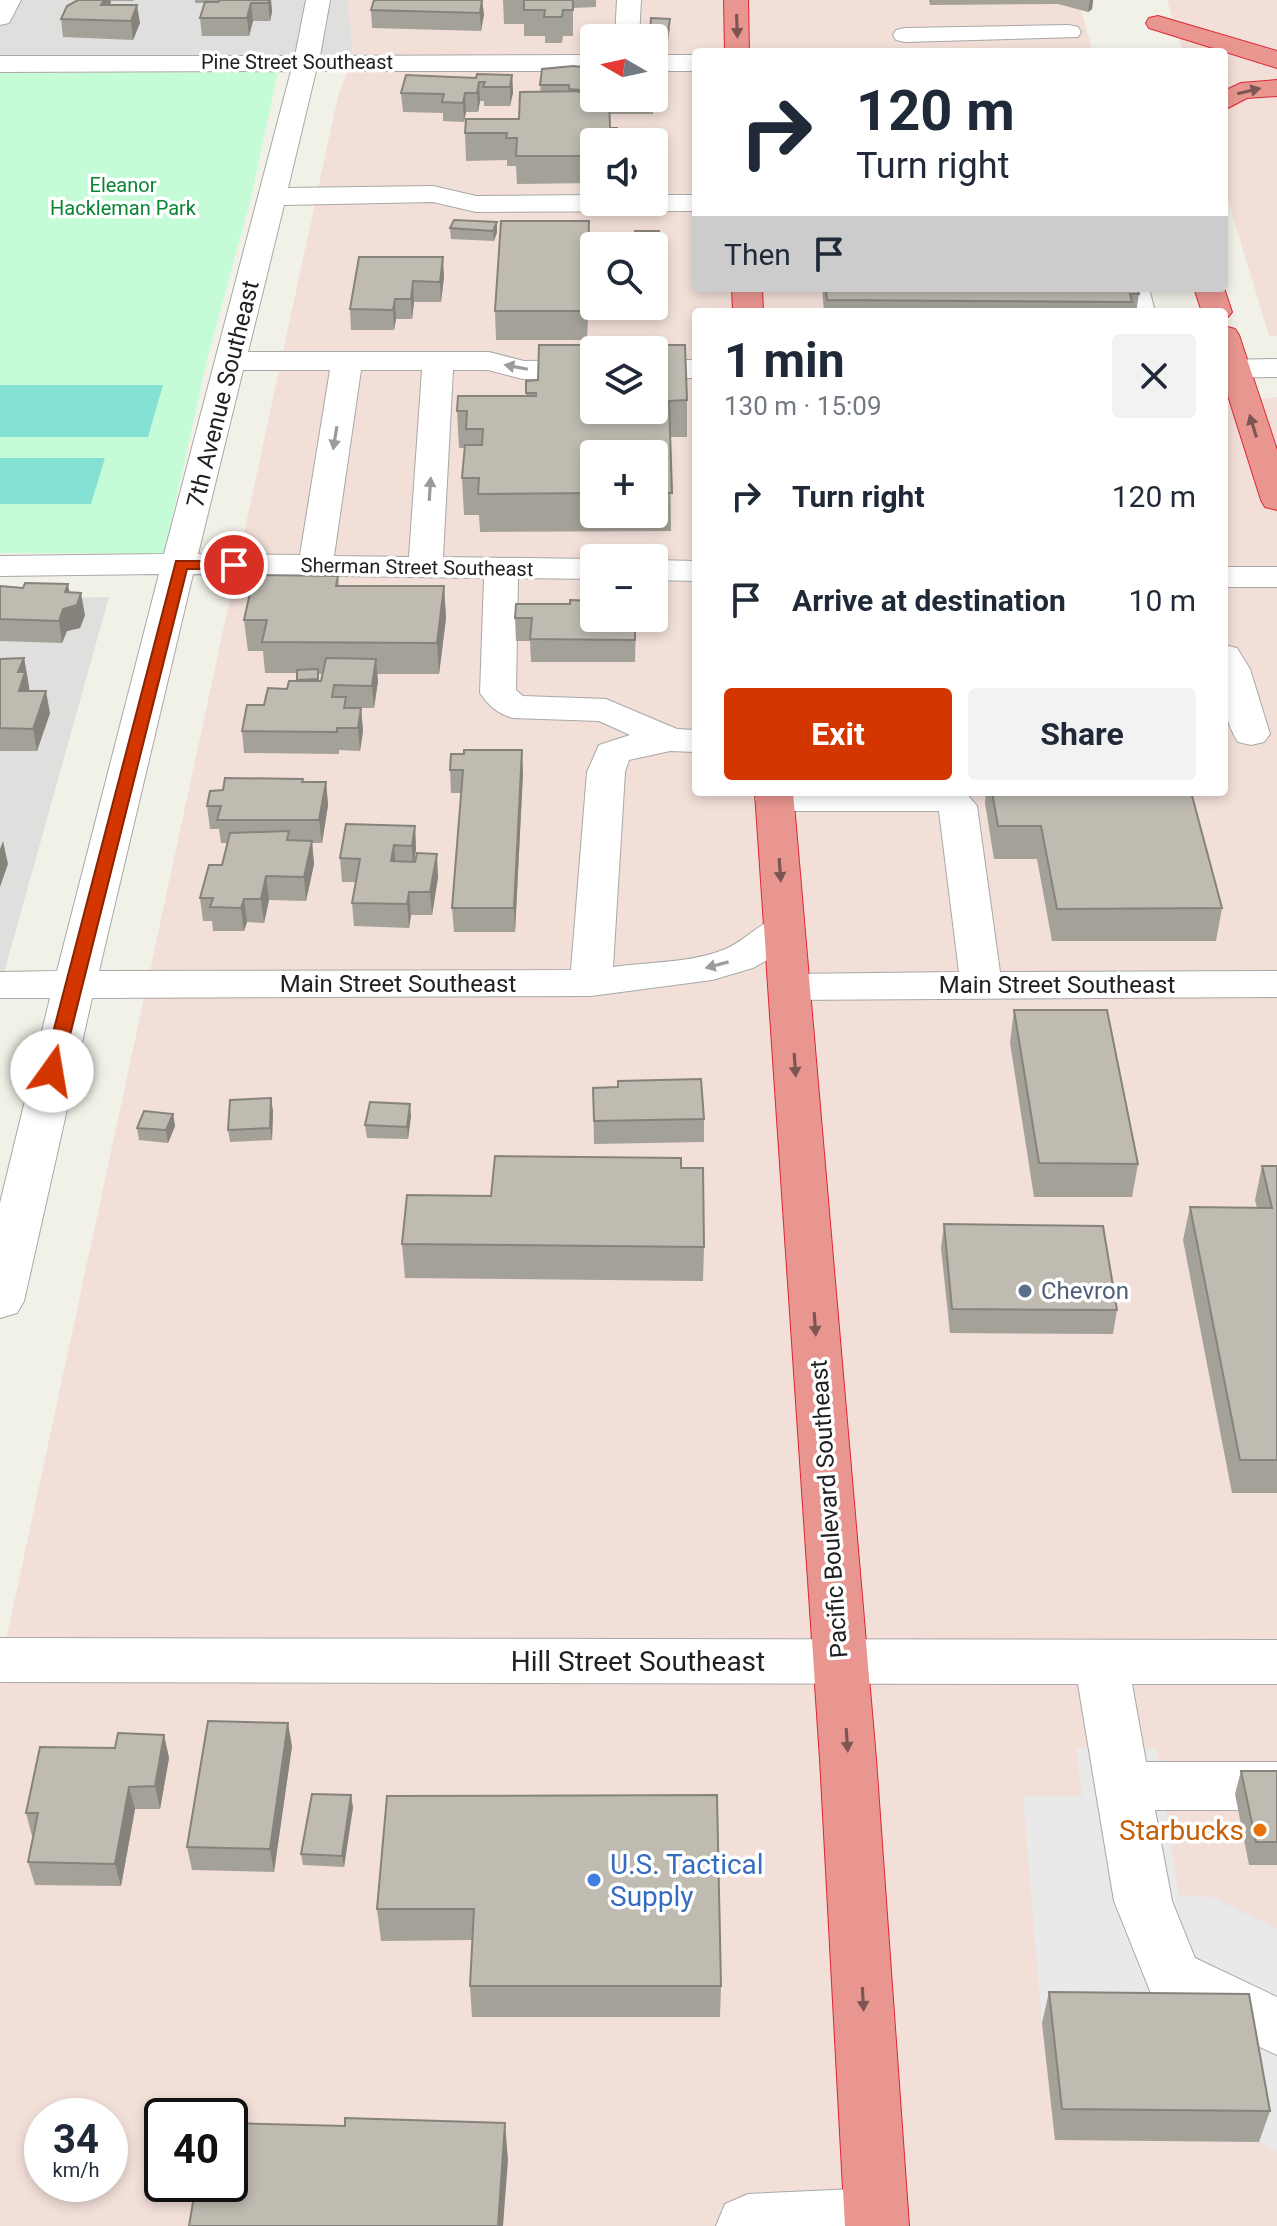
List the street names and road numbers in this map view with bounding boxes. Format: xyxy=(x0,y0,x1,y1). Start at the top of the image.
street label: Pine Street Southeast xyxy=(201,50,393,74)
street label: 7th Avenue Southeast xyxy=(181,277,265,511)
street label: Sherman Street Southeast xyxy=(300,553,534,581)
street label: Main Street Southeast xyxy=(280,970,516,998)
street label: Main Street Southeast xyxy=(939,971,1175,999)
street label: Pacific Boulevard Southeast xyxy=(805,1359,853,1659)
street label: Hill Street Southeast xyxy=(511,1645,765,1678)

